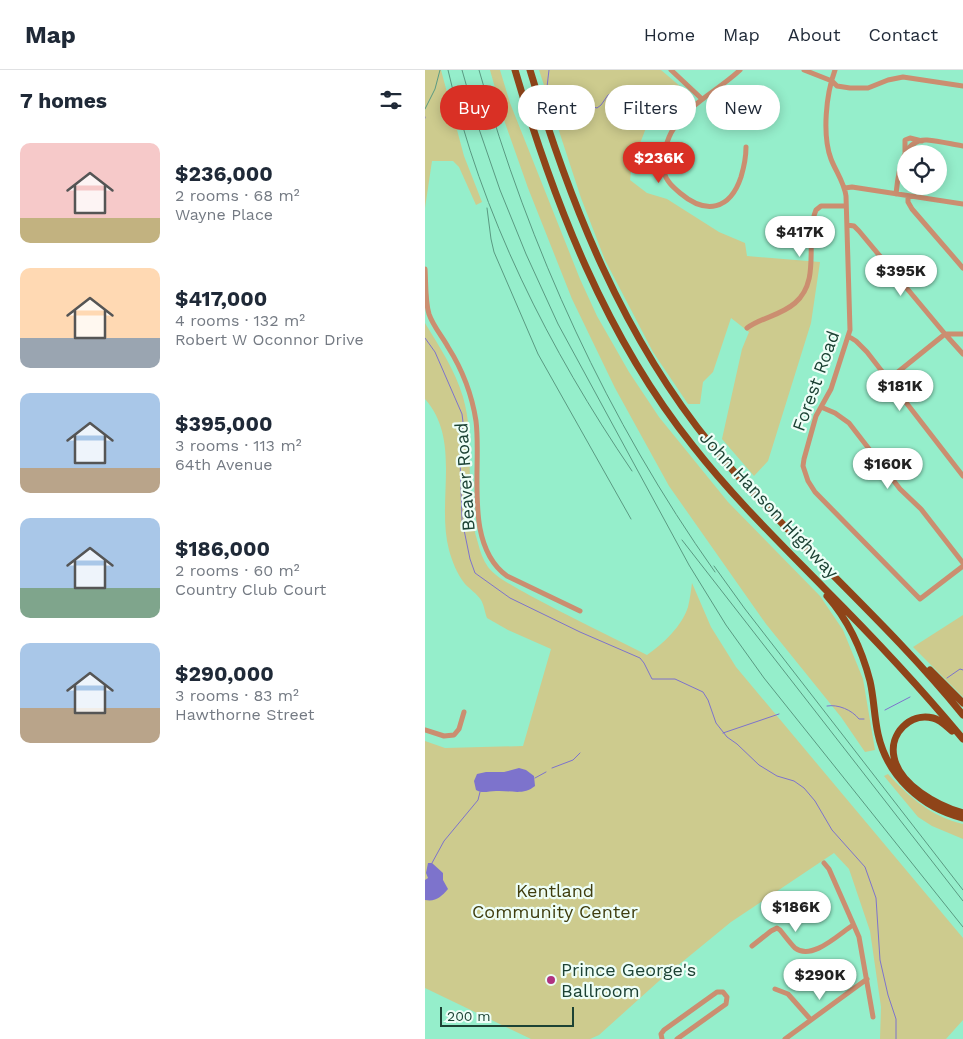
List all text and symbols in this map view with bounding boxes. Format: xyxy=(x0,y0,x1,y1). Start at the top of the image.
text: Map xyxy=(25,21,76,49)
text: Home xyxy=(644,24,695,45)
text: Map xyxy=(723,24,760,45)
text: About xyxy=(788,24,840,45)
text: Contact xyxy=(868,24,938,45)
chip: Buy xyxy=(440,85,508,130)
chip: Rent xyxy=(518,85,595,130)
chip: Filters xyxy=(605,85,696,130)
chip: New xyxy=(706,85,780,130)
icon: filters xyxy=(377,86,405,114)
text: 7 homes xyxy=(20,88,107,113)
pin: $236K xyxy=(624,142,694,184)
map controls xyxy=(897,145,947,195)
button: locate xyxy=(897,145,947,195)
text: $236K xyxy=(634,148,684,167)
text: $236,000 xyxy=(175,161,273,186)
icon: home xyxy=(60,163,120,223)
text: 2 rooms · 68 m² xyxy=(175,186,300,205)
text: Wayne Place xyxy=(175,205,273,224)
pin: $417K xyxy=(765,216,835,258)
text: $417K xyxy=(776,222,824,241)
pin: $395K xyxy=(866,254,936,297)
text: $395K xyxy=(876,261,926,280)
text: $417,000 xyxy=(175,286,267,311)
icon: home xyxy=(60,288,120,348)
text: 4 rooms · 132 m² xyxy=(175,311,305,330)
street label: Forest Road xyxy=(788,328,843,434)
text: Robert W Oconnor Drive xyxy=(175,330,364,349)
pin: $181K xyxy=(865,370,935,412)
text: $181K xyxy=(877,376,923,395)
text: $395,000 xyxy=(175,411,272,436)
icon: home xyxy=(60,413,120,473)
street label: Beaver Road xyxy=(450,422,479,532)
street label: John Hanson Highway xyxy=(696,427,844,583)
text: 3 rooms · 113 m² xyxy=(175,436,302,455)
pin: $160K xyxy=(853,448,923,490)
text: $160K xyxy=(864,454,912,473)
text: 64th Avenue xyxy=(175,455,273,474)
text: $186,000 xyxy=(175,536,270,561)
icon: home xyxy=(60,538,120,598)
text: 2 rooms · 60 m² xyxy=(175,561,300,580)
text: Country Club Court xyxy=(175,580,326,599)
text: $290,000 xyxy=(175,661,274,686)
icon: home xyxy=(60,663,120,723)
text: 3 rooms · 83 m² xyxy=(175,686,299,705)
text: Hawthorne Street xyxy=(175,705,314,724)
park label: Kentland Community Center xyxy=(472,880,638,922)
pin: $186K xyxy=(761,890,831,933)
text: $186K xyxy=(772,897,820,916)
pin: $290K xyxy=(785,958,855,1001)
place label: Prince George's Ballroom xyxy=(561,959,696,1001)
text: $290K xyxy=(794,965,846,984)
marker: Prince George's Ballroom xyxy=(545,974,557,986)
scale bar xyxy=(440,1004,574,1027)
text: 200 m xyxy=(447,1008,491,1024)

